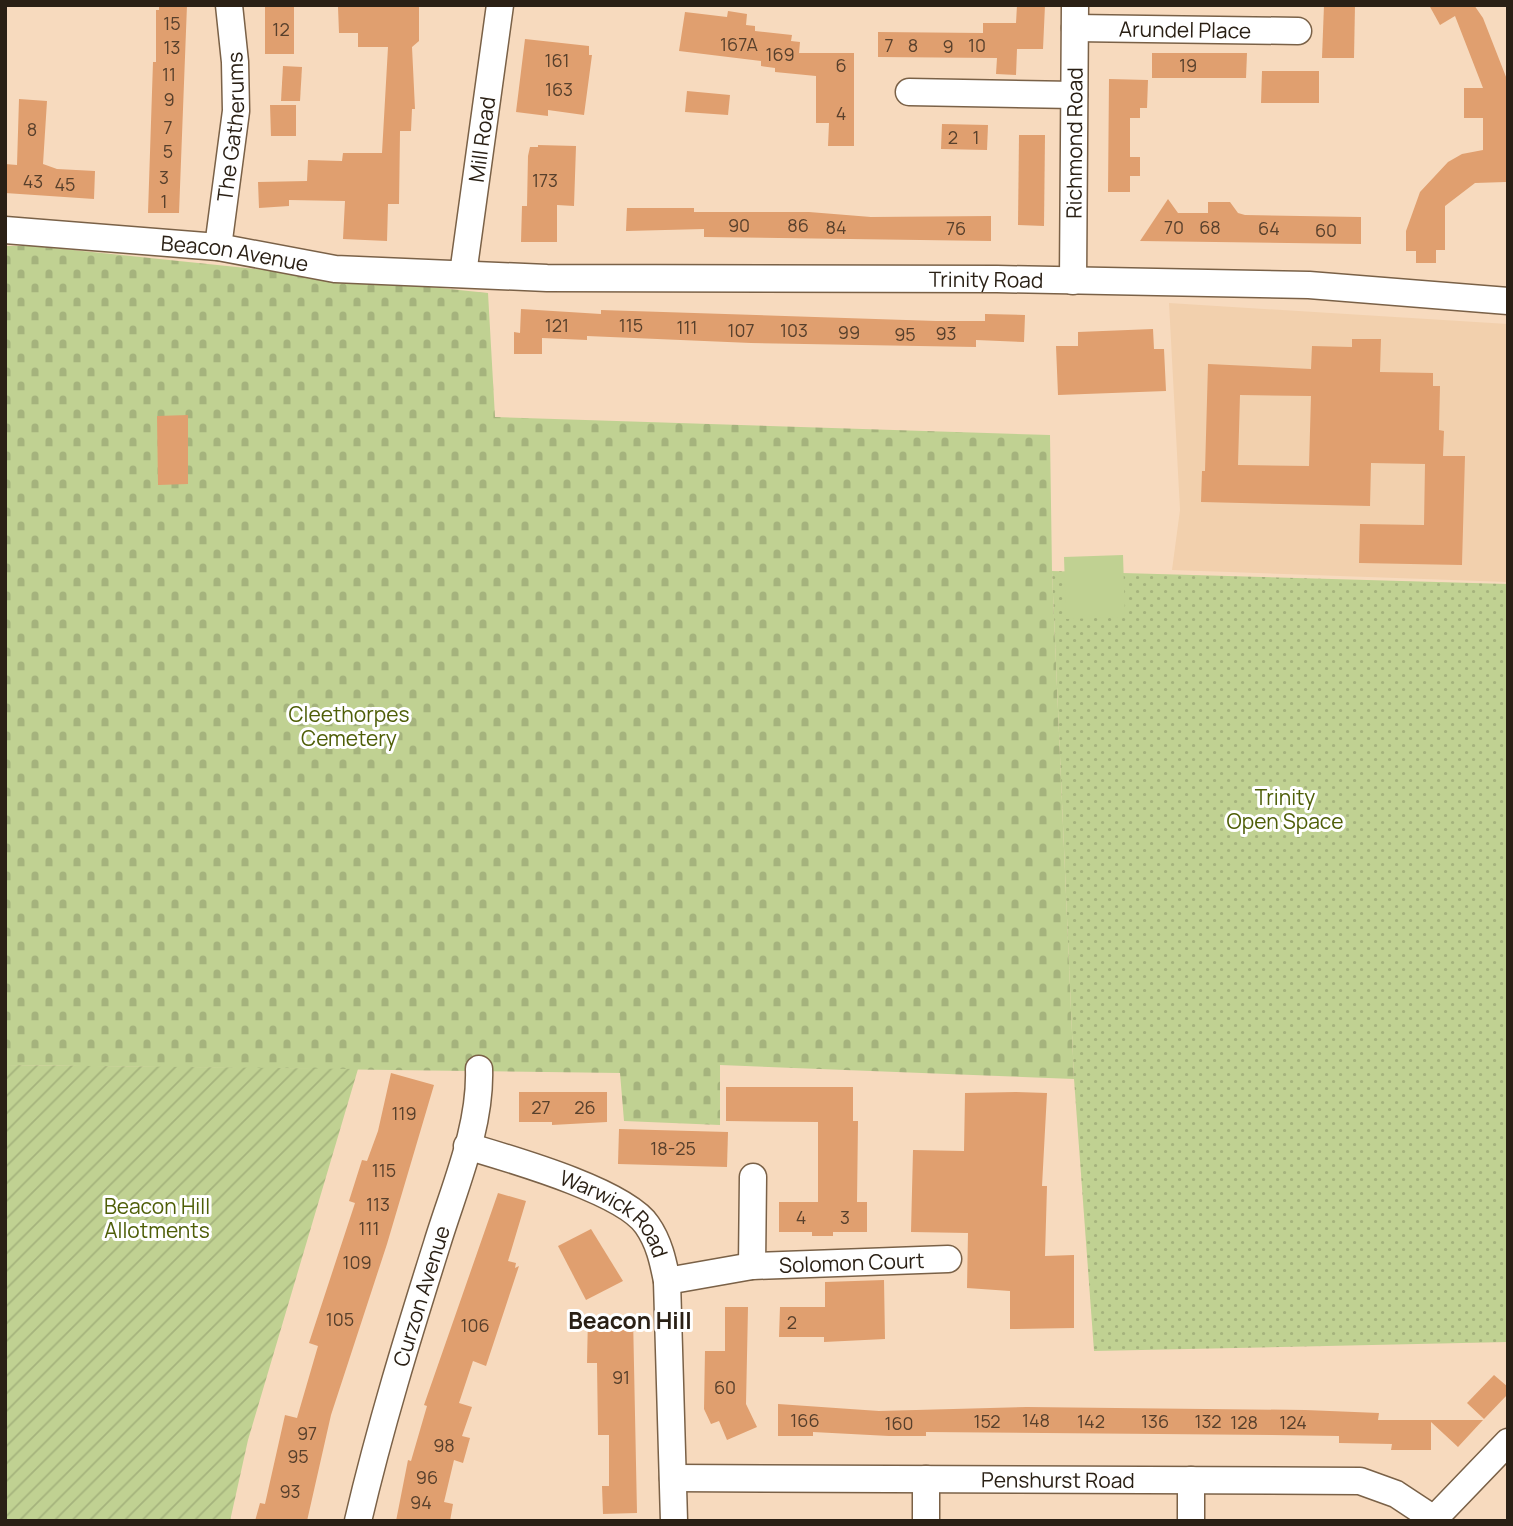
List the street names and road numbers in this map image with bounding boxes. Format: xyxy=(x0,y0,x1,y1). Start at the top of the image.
street label: Arundel Place xyxy=(1119,15,1251,44)
street label: The Gatherums xyxy=(210,51,250,203)
street label: Richmond Road xyxy=(1059,67,1089,219)
street label: Mill Road xyxy=(462,95,501,184)
street label: Beacon Avenue xyxy=(160,228,311,278)
street label: Trinity Road xyxy=(929,265,1044,294)
street label: Warwick Road xyxy=(556,1163,675,1261)
street label: Curzon Avenue xyxy=(386,1222,456,1370)
street label: Solomon Court xyxy=(778,1246,925,1279)
street label: Penshurst Road xyxy=(981,1465,1135,1494)

